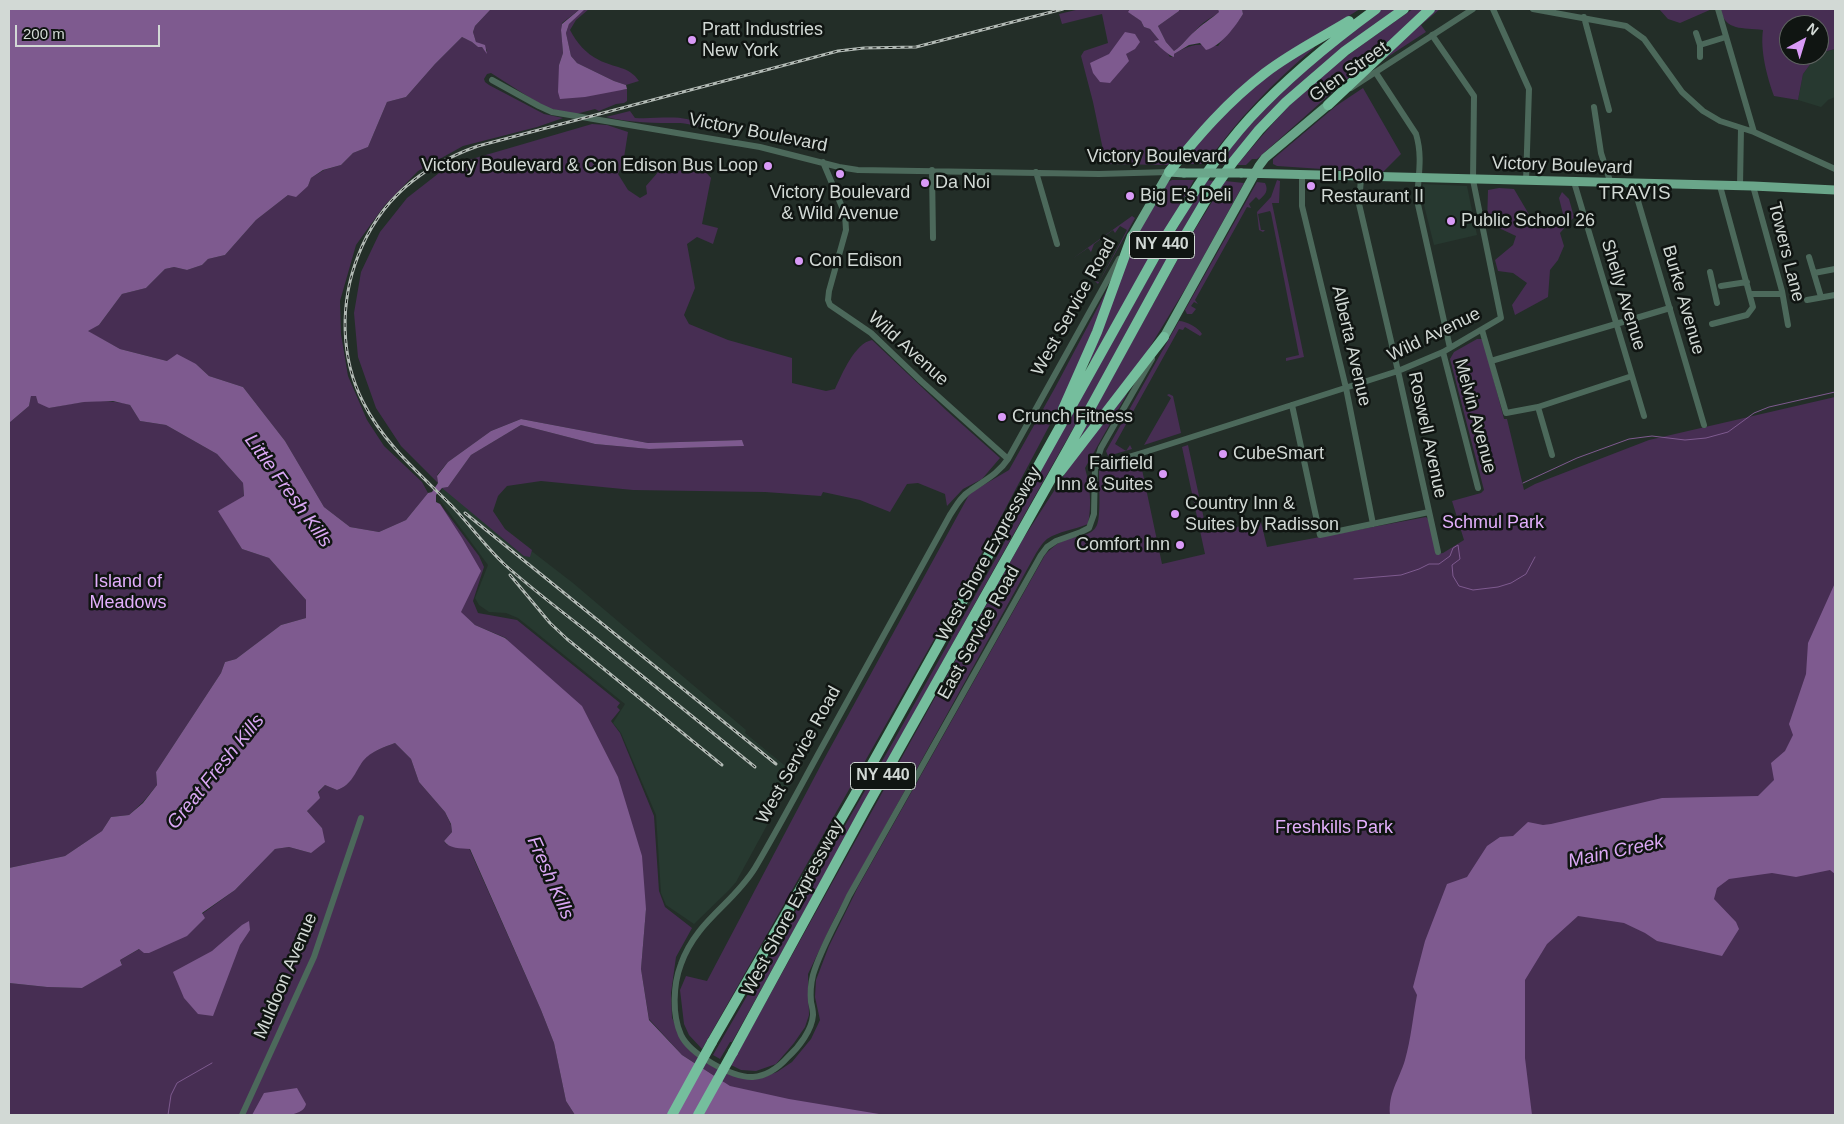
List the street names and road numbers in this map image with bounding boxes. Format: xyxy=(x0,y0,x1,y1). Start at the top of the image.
street label: Glen Street xyxy=(1306,37,1392,107)
street label: Victory Boulevard xyxy=(687,109,829,157)
street label: Victory Boulevard xyxy=(1087,146,1227,168)
street label: Victory Boulevard xyxy=(1491,153,1633,179)
street label: Towers Lane xyxy=(1763,200,1809,304)
road number: NY 440 xyxy=(1130,232,1194,258)
street label: West Service Road xyxy=(1027,235,1121,379)
street label: Shelly Avenue xyxy=(1596,237,1650,353)
street label: Burke Avenue xyxy=(1657,243,1709,357)
street label: Alberta Avenue xyxy=(1327,284,1375,408)
street label: Wild Avenue xyxy=(1384,303,1484,367)
street label: Wild Avenue xyxy=(863,307,953,391)
street label: Melvin Avenue xyxy=(1449,356,1501,476)
street label: Roswell Avenue xyxy=(1403,370,1451,500)
street label: West Shore Expressway xyxy=(932,463,1046,645)
street label: East Service Road xyxy=(933,563,1025,703)
street label: West Service Road xyxy=(752,683,846,827)
road number: NY 440 xyxy=(850,762,916,789)
street label: West Shore Expressway xyxy=(738,817,848,999)
street label: Muldoon Avenue xyxy=(250,910,322,1042)

